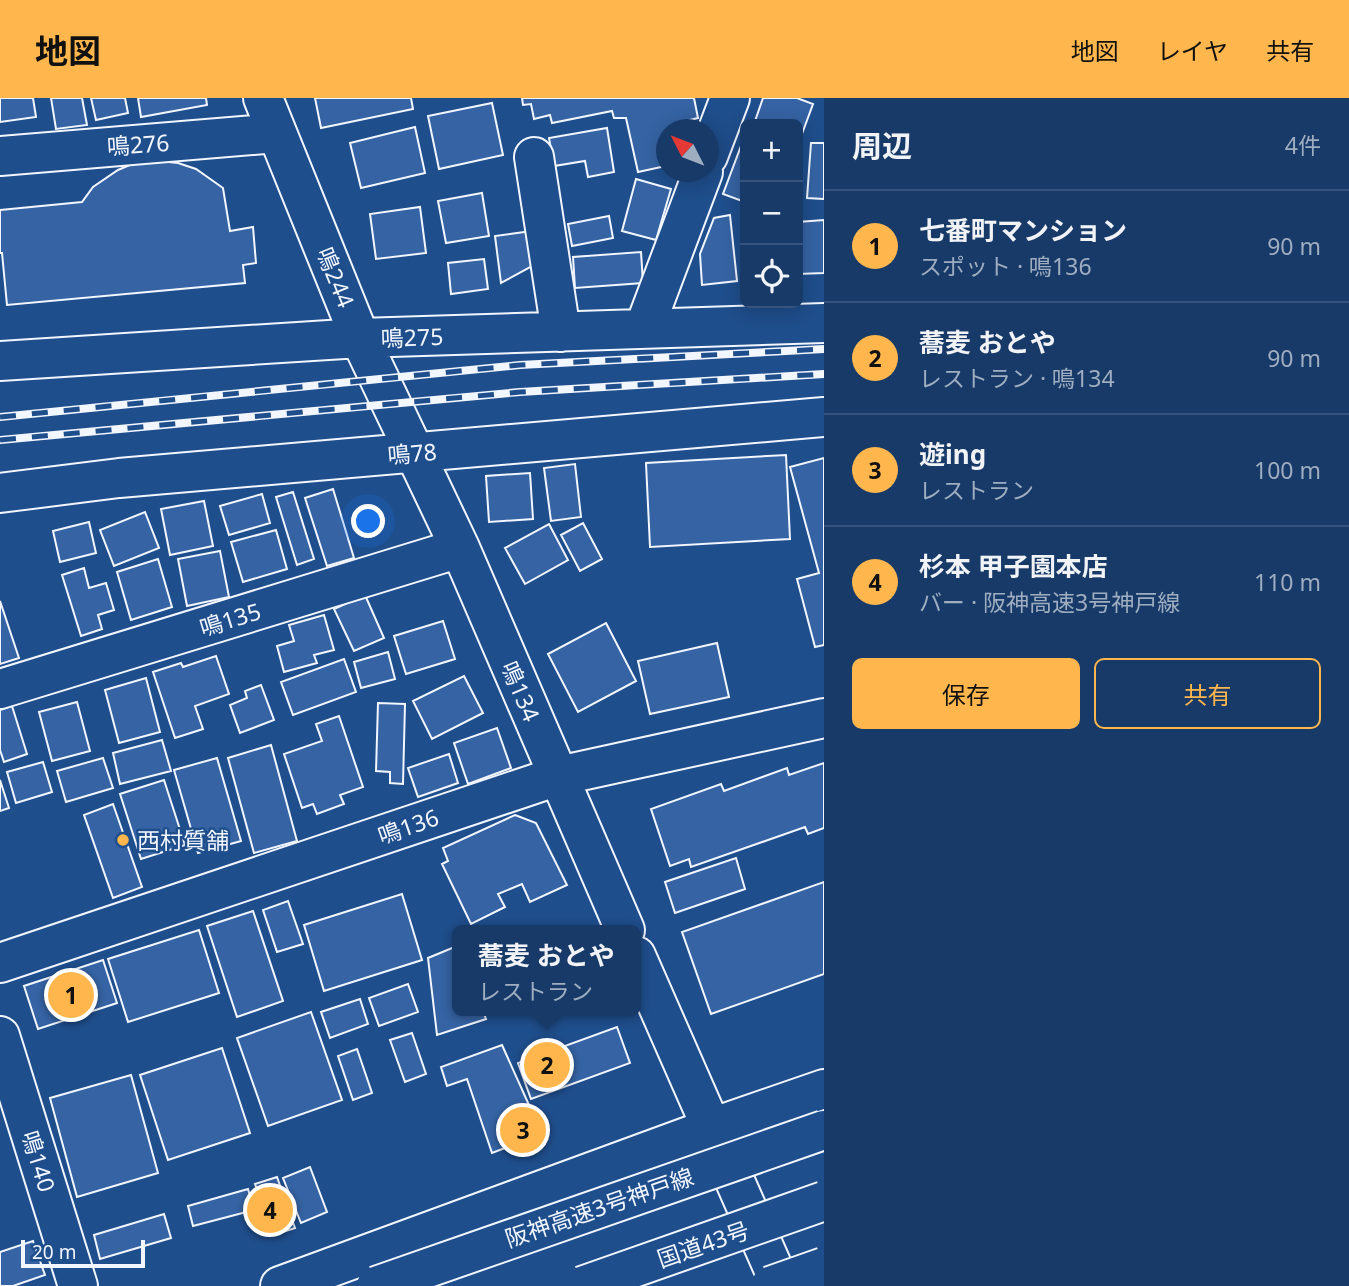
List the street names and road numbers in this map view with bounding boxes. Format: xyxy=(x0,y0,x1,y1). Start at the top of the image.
street label: 鳴276 xyxy=(106,126,170,162)
street label: 鳴244 xyxy=(309,242,363,312)
street label: 鳴275 xyxy=(380,320,444,354)
street label: 鳴78 xyxy=(386,435,438,471)
street label: 鳴135 xyxy=(195,595,265,643)
street label: 鳴134 xyxy=(494,656,548,726)
street label: 鳴136 xyxy=(373,801,443,851)
street label: 鳴140 xyxy=(15,1126,63,1196)
street label: 阪神高速3号神戸線 xyxy=(501,1160,697,1254)
street label: 国道43号 xyxy=(653,1213,753,1275)

